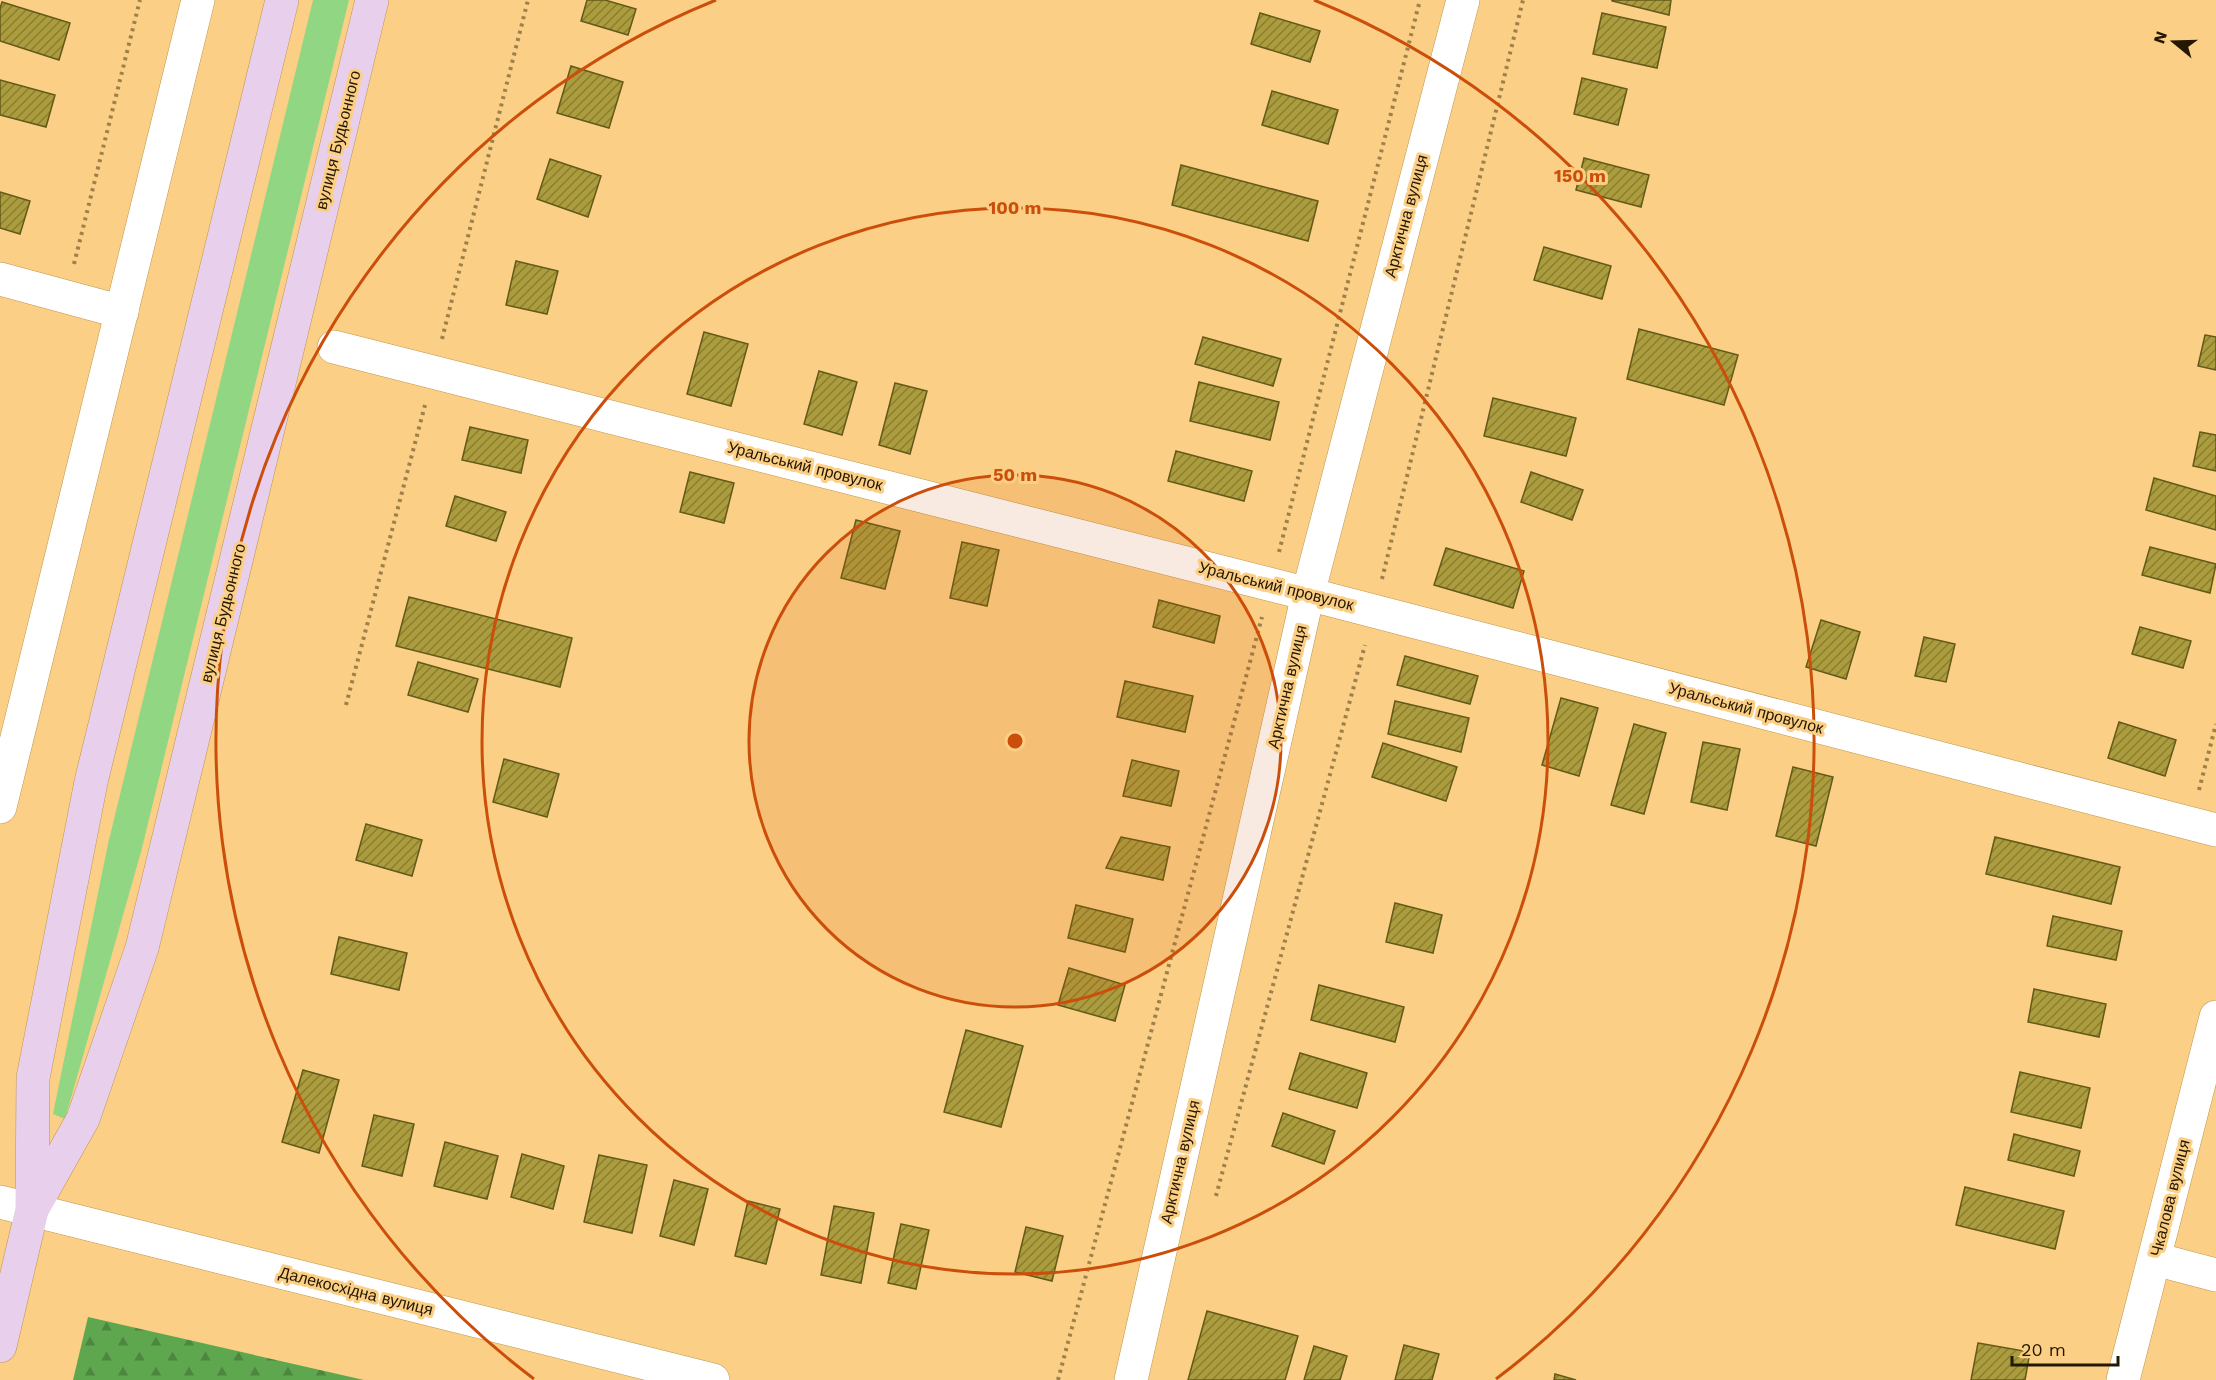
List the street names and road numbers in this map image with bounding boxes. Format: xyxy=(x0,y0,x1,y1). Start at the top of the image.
street label: вулиця Будьонного xyxy=(312,68,364,211)
street label: Арктична вулиця xyxy=(1380,152,1432,280)
street label: Уральський провулок xyxy=(725,438,886,495)
street label: вулиця Будьонного xyxy=(197,541,249,684)
street label: Уральський провулок xyxy=(1196,558,1357,615)
street label: Арктична вулиця xyxy=(1264,623,1310,751)
street label: Уральський провулок xyxy=(1667,678,1826,738)
street label: Арктична вулиця xyxy=(1157,1098,1203,1226)
street label: Чкалова вулиця xyxy=(2146,1138,2194,1258)
street label: Далекосхідна вулиця xyxy=(277,1263,435,1319)

